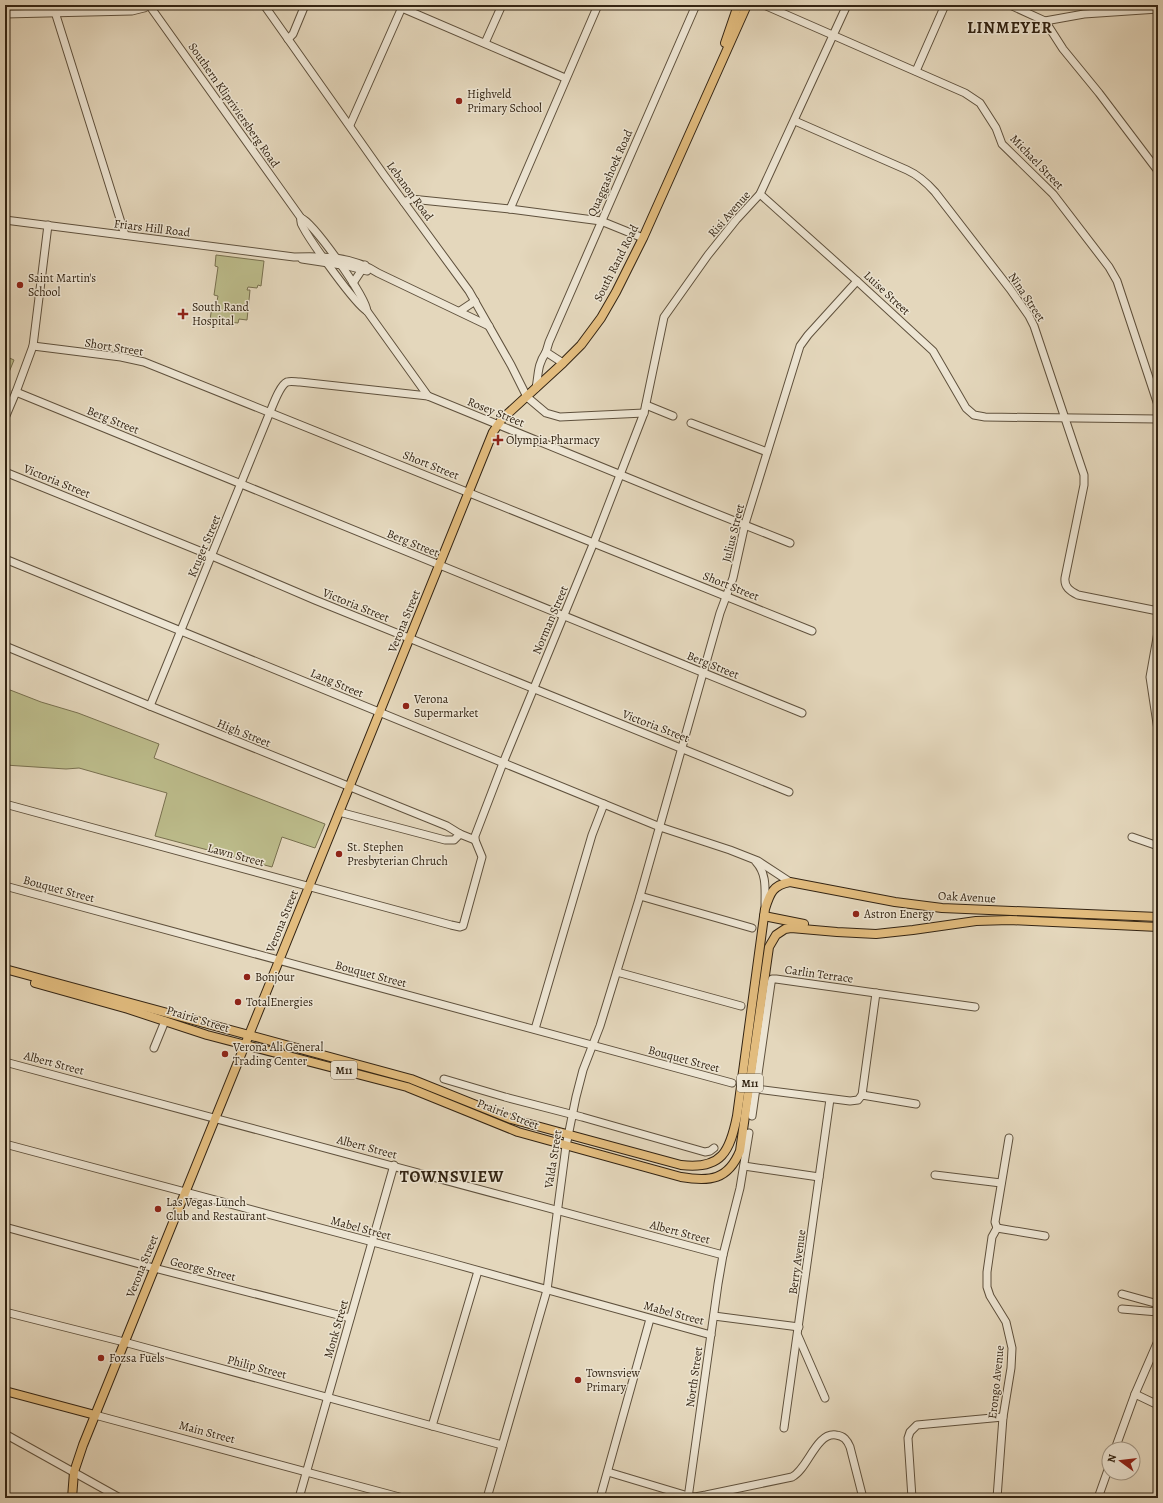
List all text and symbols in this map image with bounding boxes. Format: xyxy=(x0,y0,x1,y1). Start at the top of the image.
district label: LINMEYER xyxy=(967,17,1053,39)
street label: Southern Klipriviersberg Road xyxy=(185,39,284,171)
place label: Highveld Primary School xyxy=(467,86,542,116)
marker: Highveld Primary School xyxy=(454,96,464,106)
street label: Quaggashoek Road xyxy=(584,126,637,219)
street label: Michael Street xyxy=(1007,131,1067,193)
street label: Lebanon Road xyxy=(383,158,437,224)
street label: Risi Avenue xyxy=(704,187,754,241)
street label: Friars Hill Road xyxy=(113,215,192,241)
street label: South Rand Road xyxy=(590,221,643,304)
street label: Luise Street xyxy=(860,267,914,319)
street label: Nina Street xyxy=(1005,269,1049,325)
place label: Saint Martin's School xyxy=(28,270,96,300)
marker: Saint Martin's School xyxy=(15,280,25,290)
place label: South Rand Hospital xyxy=(192,299,250,329)
marker: South Rand Hospital xyxy=(177,308,189,320)
street label: Short Street xyxy=(84,334,144,360)
street label: Rosey Street xyxy=(465,393,527,431)
street label: Berg Street xyxy=(85,402,141,438)
place label: Olympia Pharmacy xyxy=(506,432,600,448)
marker: Olympia Pharmacy xyxy=(493,435,503,445)
street label: Short Street xyxy=(401,447,461,483)
street label: Victoria Street xyxy=(20,460,93,502)
street label: Julius Street xyxy=(718,502,748,564)
street label: Kruger Street xyxy=(184,512,224,580)
street label: Berg Street xyxy=(385,525,441,561)
street label: Short Street xyxy=(701,568,761,604)
street label: Norman Street xyxy=(528,583,572,657)
street label: Victoria Street xyxy=(319,584,392,626)
street label: Verona Street xyxy=(384,587,424,656)
street label: Berg Street xyxy=(685,647,741,683)
street label: Lang Street xyxy=(308,665,366,701)
place label: Verona Supermarket xyxy=(413,691,478,721)
marker: Verona Supermarket xyxy=(401,701,411,711)
street label: Victoria Street xyxy=(619,706,692,746)
street label: High Street xyxy=(215,715,273,751)
place label: St. Stephen Presbyterian Chruch xyxy=(347,839,448,869)
street label: Lawn Street xyxy=(206,840,266,870)
marker: St. Stephen Presbyterian Chruch xyxy=(334,849,344,859)
street label: Bouquet Street xyxy=(21,872,97,906)
street label: Verona Street xyxy=(262,887,302,956)
street label: Oak Avenue xyxy=(938,887,996,907)
place label: Astron Energy xyxy=(863,906,934,922)
marker: Astron Energy xyxy=(851,909,861,919)
street label: Bouquet Street xyxy=(333,957,409,991)
street label: Carlin Terrace xyxy=(784,961,854,987)
place label: Bonjour xyxy=(255,969,295,985)
marker: Bonjour xyxy=(242,972,252,982)
place label: TotalEnergies xyxy=(246,994,313,1010)
marker: TotalEnergies xyxy=(233,997,243,1007)
street label: Prairie Street xyxy=(164,1002,232,1036)
place label: Verona Ali General Trading Center xyxy=(232,1039,323,1069)
street label: Bouquet Street xyxy=(646,1042,722,1076)
street label: Albert Street xyxy=(21,1047,86,1079)
marker: Verona Ali General Trading Center xyxy=(220,1049,230,1059)
road number: M11 xyxy=(331,1061,357,1079)
road number: M11 xyxy=(737,1074,763,1092)
street label: Prairie Street xyxy=(475,1095,541,1133)
street label: Valda Street xyxy=(540,1129,566,1190)
street label: Albert Street xyxy=(334,1131,399,1163)
district label: TOWNSVIEW xyxy=(400,1166,504,1188)
place label: Las Vegas Lunch Club and Restaurant xyxy=(166,1194,266,1224)
marker: Las Vegas Lunch Club and Restaurant xyxy=(153,1204,163,1214)
street label: Mabel Street xyxy=(329,1212,393,1244)
street label: Albert Street xyxy=(647,1216,712,1248)
street label: Berry Avenue xyxy=(785,1229,809,1295)
street label: Verona Street xyxy=(122,1232,162,1301)
street label: George Street xyxy=(169,1253,237,1285)
street label: Mabel Street xyxy=(642,1297,706,1329)
street label: Monk Street xyxy=(320,1298,352,1360)
street label: Erongo Avenue xyxy=(984,1344,1008,1420)
street label: North Street xyxy=(682,1346,706,1408)
place label: Fozsa Fuels xyxy=(109,1350,165,1366)
street label: Philip Street xyxy=(225,1351,289,1383)
marker: Fozsa Fuels xyxy=(96,1353,106,1363)
place label: Townsview Primary xyxy=(586,1365,641,1395)
marker: Townsview Primary xyxy=(573,1375,583,1385)
street label: Main Street xyxy=(177,1417,237,1447)
north arrow xyxy=(1101,1441,1141,1481)
text: N xyxy=(1104,1453,1120,1464)

